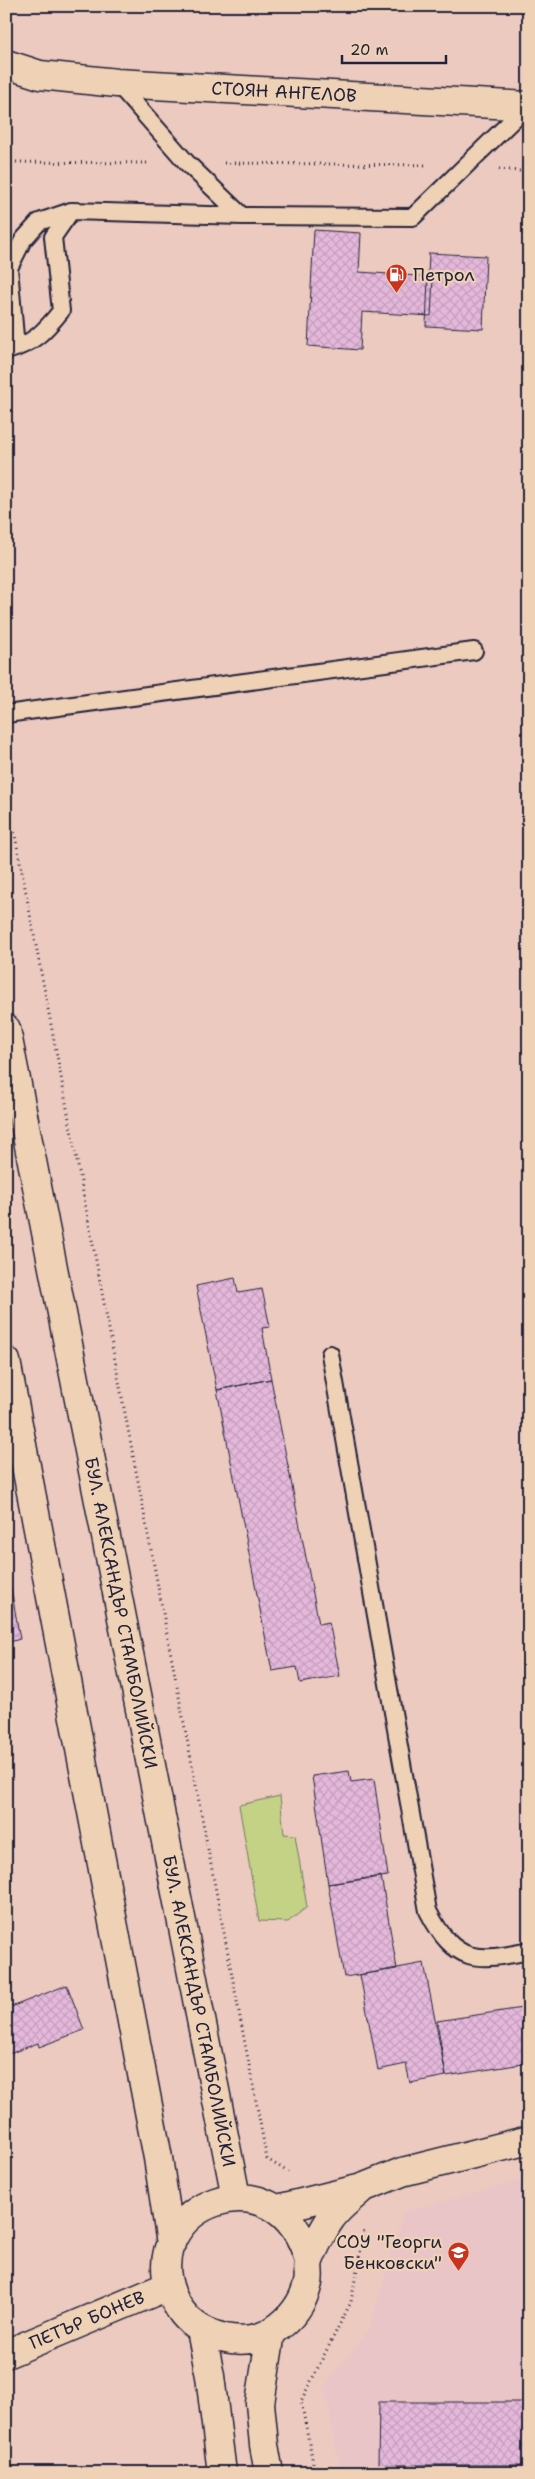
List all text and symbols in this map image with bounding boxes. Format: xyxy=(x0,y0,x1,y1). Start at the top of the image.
scale bar xyxy=(342,32,446,64)
text: 20 m xyxy=(350,40,389,60)
street label: СТОЯН АНГЕЛОВ xyxy=(211,76,357,108)
fuel station icon: Петрол xyxy=(385,263,409,294)
place label: Петрол xyxy=(413,263,475,287)
street label: БУЛ. АЛЕКСАНДЪР СТАМБОЛИЙСКИ xyxy=(79,1455,163,1771)
street label: БУЛ. АЛЕКСАНДЪР СТАМБОЛИЙСКИ xyxy=(157,1853,241,2169)
place label: СОУ "Георги Бенковски" xyxy=(336,2230,442,2275)
school or university icon: СОУ "Георги Бенковски" xyxy=(446,2240,470,2271)
street label: ПЕТЪР БОНЕВ xyxy=(26,2285,148,2355)

